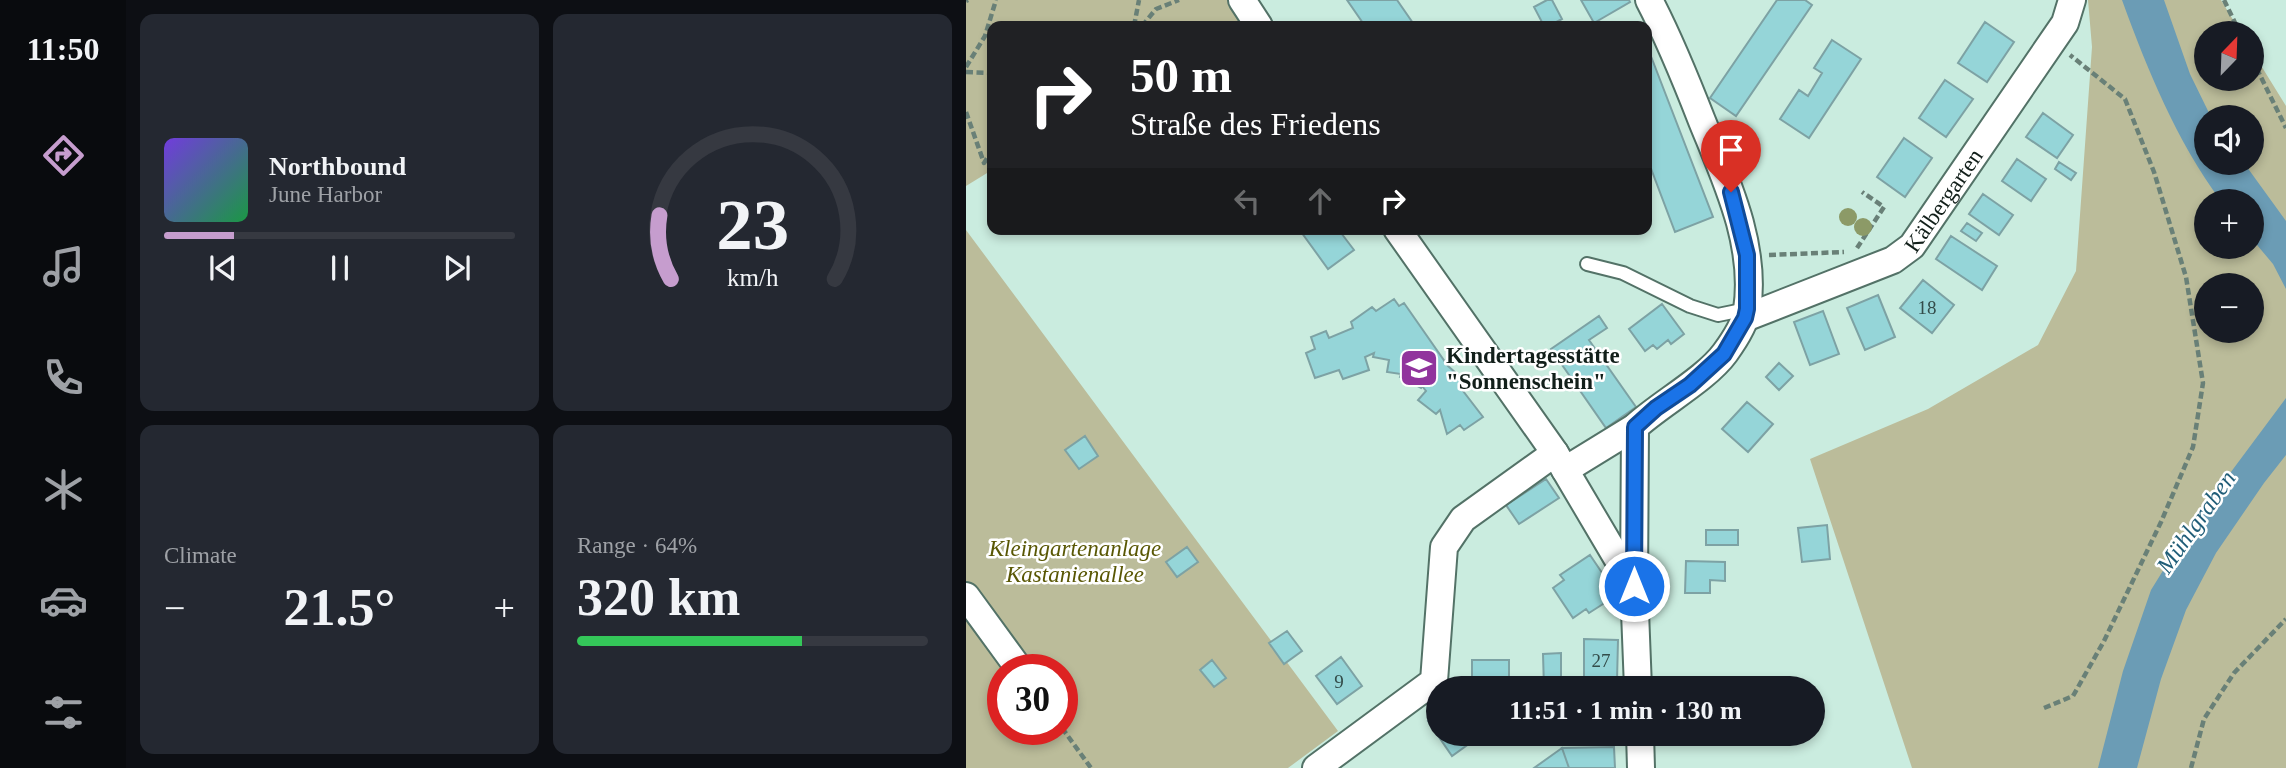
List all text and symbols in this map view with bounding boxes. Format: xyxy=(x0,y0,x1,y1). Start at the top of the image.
north arrow xyxy=(2194,21,2264,91)
map controls xyxy=(2194,21,2264,343)
text: 11:50 xyxy=(27,31,99,67)
text: 50 m xyxy=(1130,48,1232,103)
icon: right xyxy=(1015,49,1106,140)
button: sound xyxy=(2194,105,2264,175)
text: Straße des Friedens xyxy=(1130,106,1381,142)
pin xyxy=(1701,120,1761,192)
icon: directions xyxy=(39,131,88,180)
icon: arrive xyxy=(1712,131,1750,169)
street label: Kälbergarten xyxy=(1899,143,1988,257)
text: Northbound xyxy=(269,152,406,181)
text: June Harbor xyxy=(269,182,382,207)
icon: left xyxy=(1228,182,1266,220)
icon: ahead xyxy=(1301,182,1339,220)
icon: right xyxy=(1374,182,1412,220)
text: 23 xyxy=(716,184,789,265)
button: + xyxy=(2194,189,2264,259)
icon: music xyxy=(39,242,88,291)
icon: previous xyxy=(204,249,242,287)
icon: pause xyxy=(321,249,359,287)
icon: next xyxy=(438,249,476,287)
text: km/h xyxy=(727,264,779,291)
button: − xyxy=(2194,273,2264,343)
house number: 18 xyxy=(1918,297,1937,318)
place label: Kindertagesstätte "Sonnenschein" xyxy=(1446,343,1620,394)
school or university icon: Kindertagesstätte "Sonnenschein" xyxy=(1398,347,1440,389)
icon: phone xyxy=(39,353,88,402)
icon: climate xyxy=(39,465,88,514)
water label: Mühlgraben xyxy=(2151,466,2241,579)
text: Range · 64% xyxy=(577,533,697,558)
park label: Kleingartenanlage Kastanienallee xyxy=(988,536,1161,587)
text: Climate xyxy=(164,543,237,568)
position arrow xyxy=(1597,549,1671,623)
text: 320 km xyxy=(577,569,740,626)
icon: car xyxy=(39,576,88,625)
text: 21.5° xyxy=(284,579,395,636)
text: − xyxy=(164,587,185,629)
text: + xyxy=(494,587,515,629)
house number: 27 xyxy=(1592,650,1611,671)
speed limit sign: 30 xyxy=(987,654,1078,745)
house number: 9 xyxy=(1334,671,1344,692)
icon: filters xyxy=(39,688,88,737)
text: 11:51 · 1 min · 130 m xyxy=(1509,696,1742,725)

